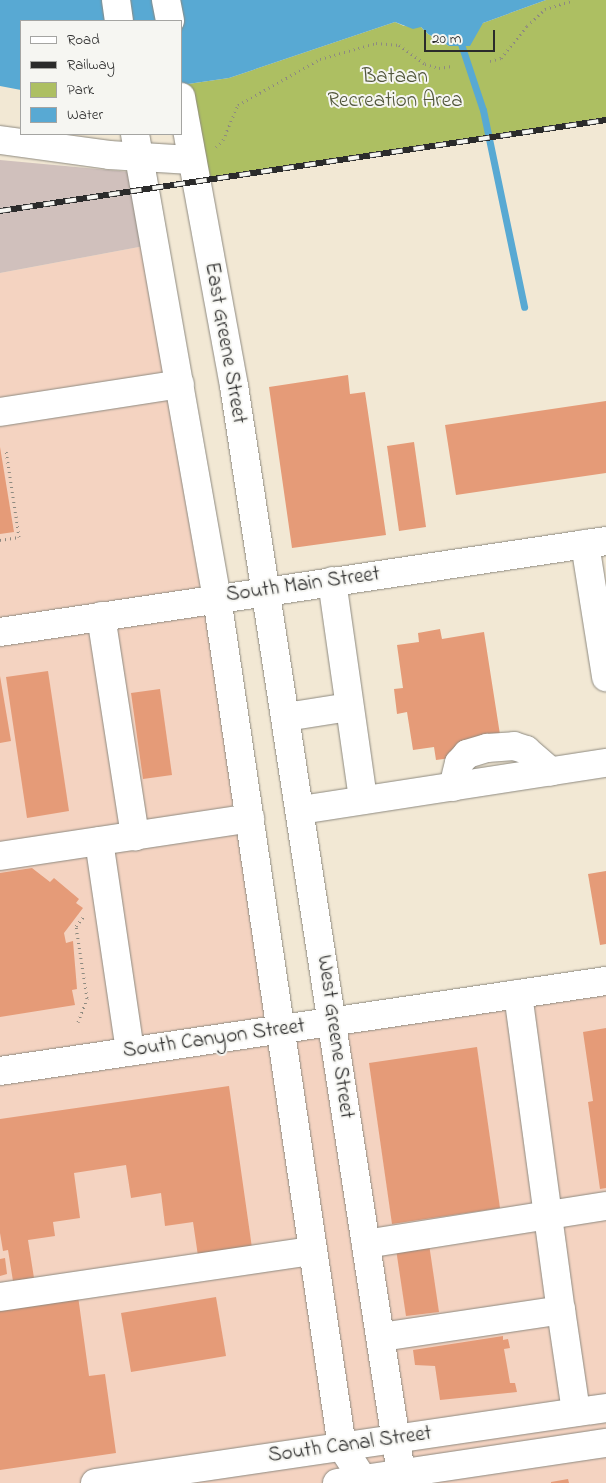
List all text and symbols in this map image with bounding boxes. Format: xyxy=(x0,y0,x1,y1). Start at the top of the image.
legend xyxy=(20,20,182,135)
scale bar xyxy=(426,20,497,52)
text: 20 m xyxy=(432,28,461,50)
text: Road xyxy=(67,29,100,51)
text: Railway xyxy=(67,54,115,76)
park label: Bataan Recreation Area xyxy=(327,64,463,114)
text: Park xyxy=(67,79,94,101)
text: Water xyxy=(67,104,103,126)
street label: East Greene Street xyxy=(198,260,252,426)
street label: South Main Street xyxy=(224,562,382,608)
street label: West Greene Street xyxy=(311,953,359,1121)
street label: South Canyon Street xyxy=(121,1014,307,1064)
street label: South Canal Street xyxy=(267,1421,433,1469)

